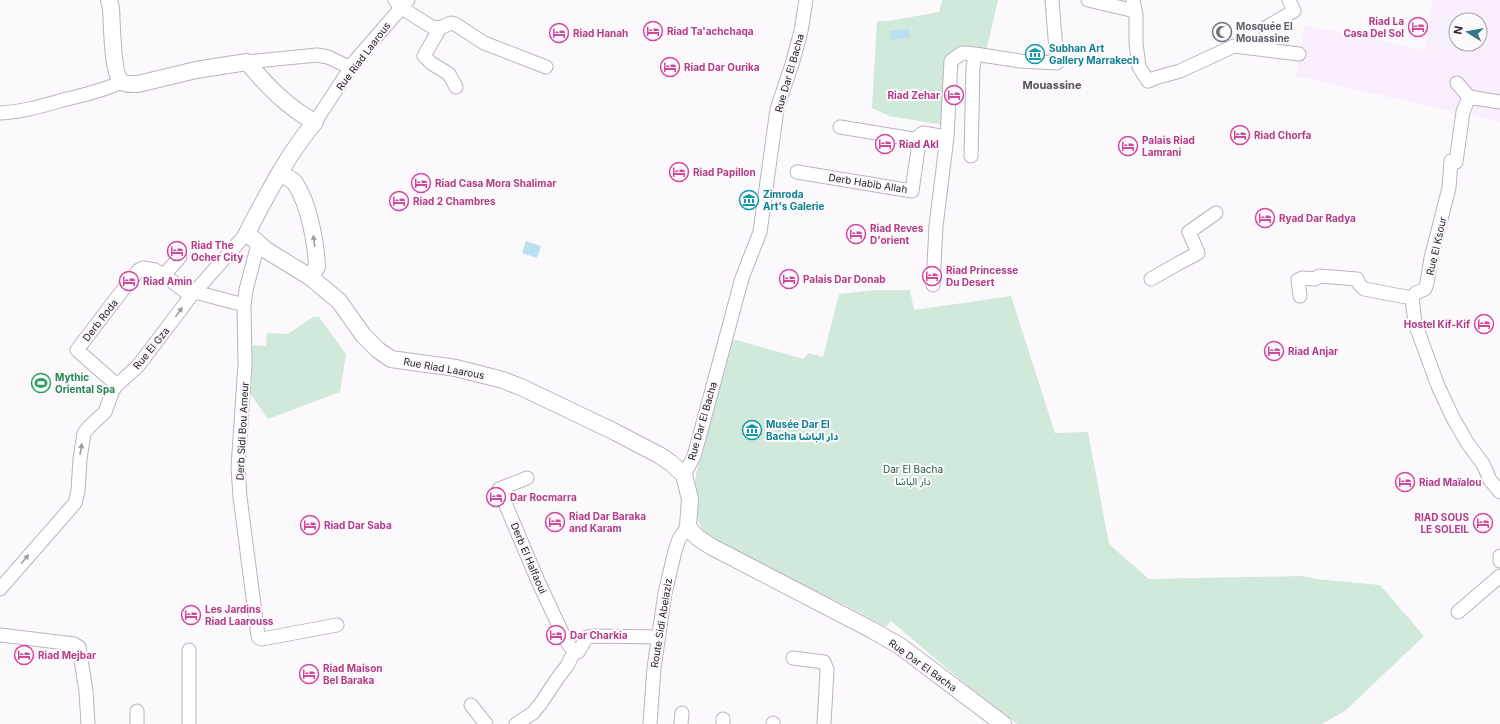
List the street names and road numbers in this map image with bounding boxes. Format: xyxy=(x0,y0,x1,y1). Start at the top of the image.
street label: Rue Riad Laarous xyxy=(334,20,392,92)
street label: Rue Dar El Bacha xyxy=(772,32,806,114)
street label: Derb Habib Allah xyxy=(828,171,908,195)
street label: Rue El Ksour xyxy=(1423,215,1449,277)
street label: Derb Roda xyxy=(80,297,120,343)
street label: Rue El Gza xyxy=(130,324,172,372)
street label: Rue Riad Laarous xyxy=(403,355,485,381)
street label: Rue Dar El Bacha xyxy=(685,380,719,462)
street label: Derb Sidi Bou Ameur xyxy=(233,381,251,481)
street label: Derb El Halfaoui xyxy=(509,521,549,595)
street label: Route Sidi Abelaziz xyxy=(648,577,674,669)
street label: Rue Dar El Bacha xyxy=(887,636,959,694)

